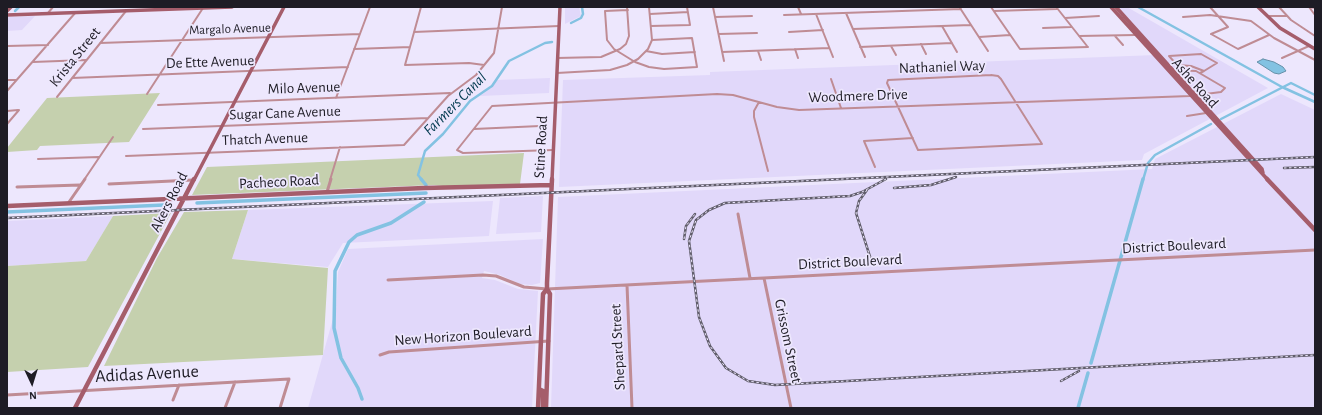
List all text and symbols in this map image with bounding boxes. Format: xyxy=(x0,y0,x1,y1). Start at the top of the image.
street label: Margalo Avenue xyxy=(189,20,271,38)
street label: Krista Street xyxy=(45,24,105,90)
street label: De Ette Avenue xyxy=(165,51,255,73)
street label: Ashe Road xyxy=(1168,54,1222,112)
street label: Nathaniel Way xyxy=(898,56,986,78)
water label: Farmers Canal xyxy=(419,68,491,140)
street label: Milo Avenue xyxy=(267,78,341,98)
street label: Woodmere Drive xyxy=(808,85,908,107)
street label: Sugar Cane Avenue xyxy=(229,102,341,124)
street label: Stine Road xyxy=(530,115,552,179)
street label: Thatch Avenue xyxy=(222,128,308,150)
street label: Akers Road xyxy=(146,169,192,235)
street label: Pacheco Road xyxy=(238,171,320,193)
street label: District Boulevard xyxy=(1122,234,1226,258)
street label: District Boulevard xyxy=(798,250,902,274)
street label: Grissom Street xyxy=(770,297,806,385)
street label: Shepard Street xyxy=(607,303,629,391)
street label: New Horizon Boulevard xyxy=(394,322,532,350)
street label: Adidas Avenue xyxy=(95,361,199,387)
north arrow xyxy=(12,363,52,403)
text: N xyxy=(29,390,37,401)

